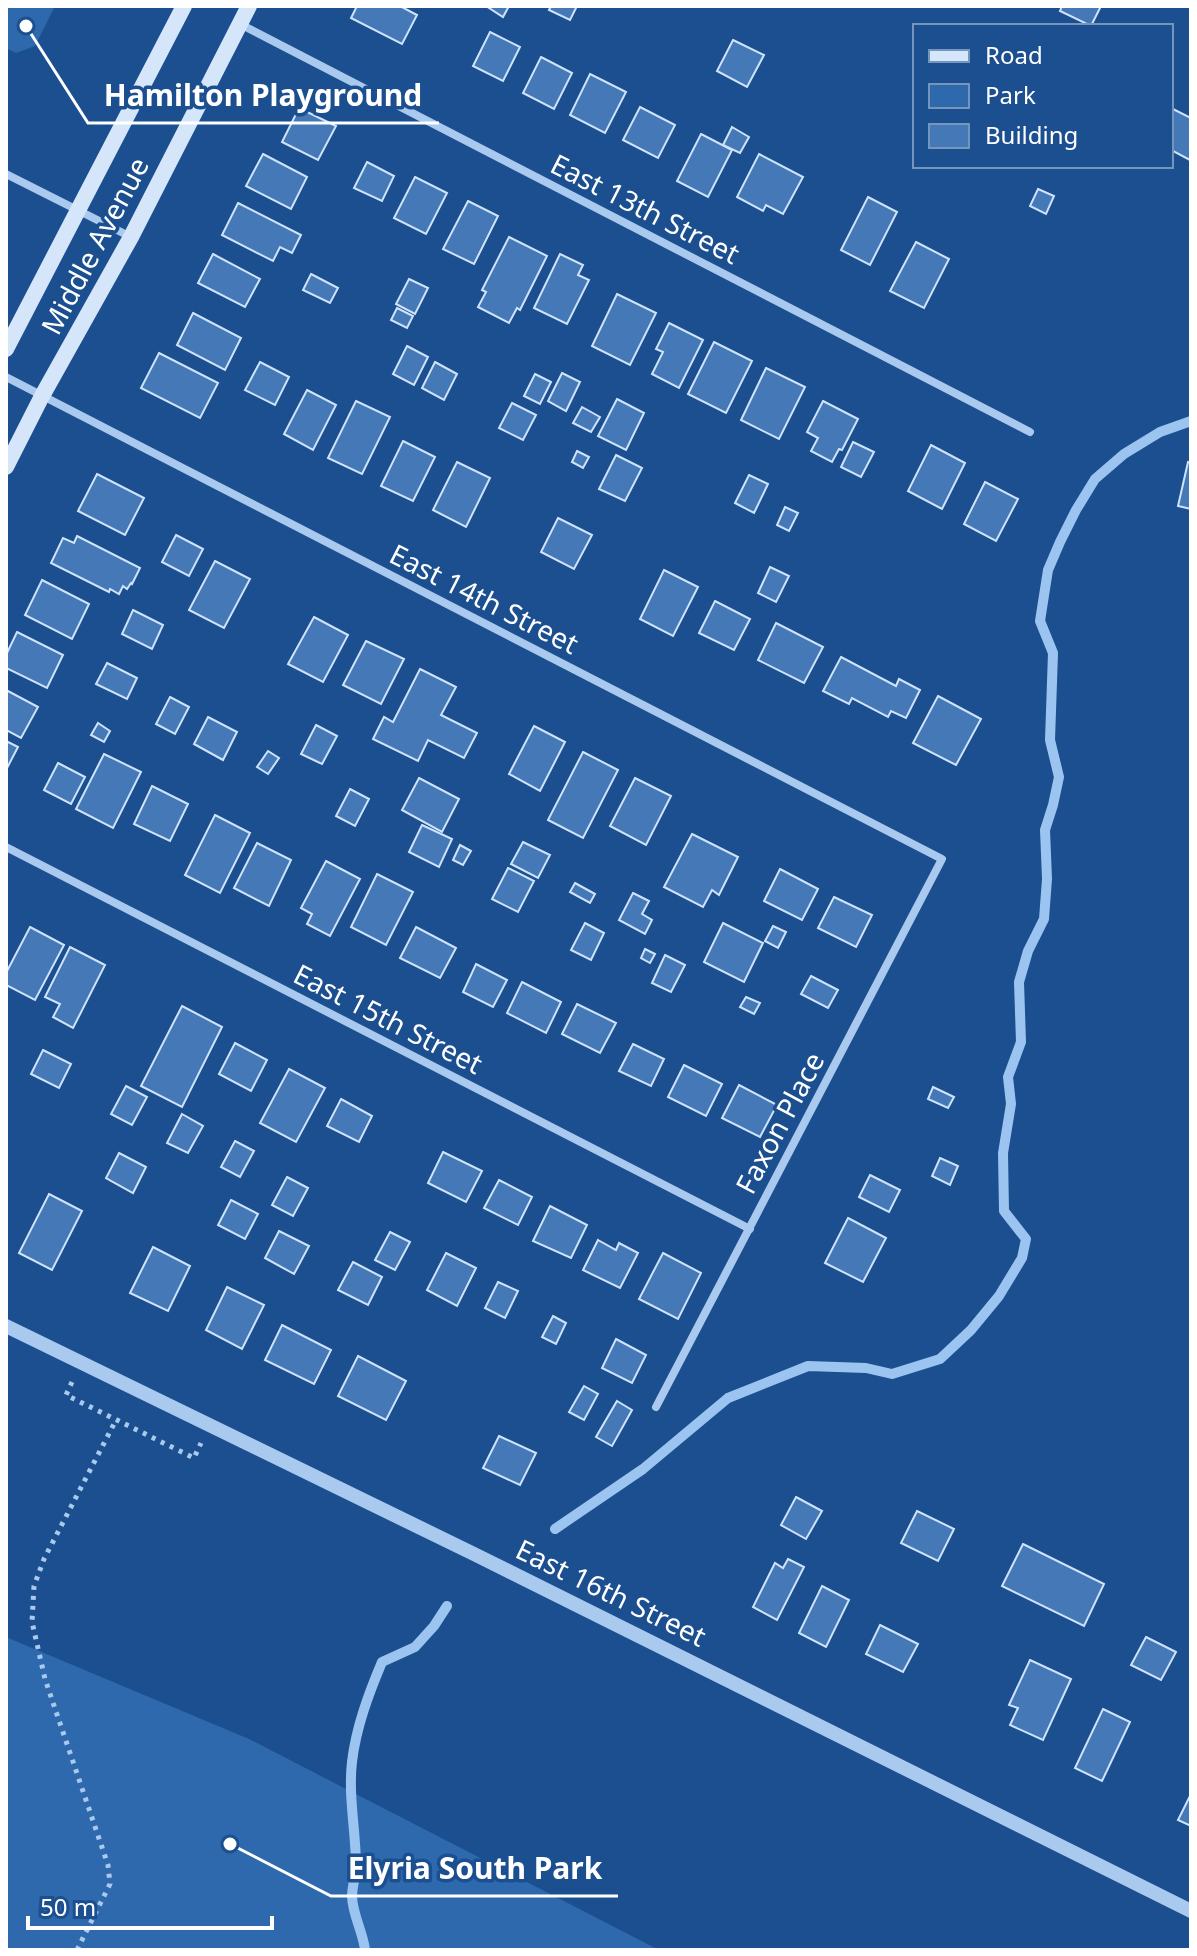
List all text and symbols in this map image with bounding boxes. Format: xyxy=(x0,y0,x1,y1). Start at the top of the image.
legend xyxy=(913,24,1173,168)
text: Road xyxy=(985,38,1043,71)
callout: Hamilton Playground xyxy=(88,69,439,123)
text: Hamilton Playground xyxy=(104,74,422,115)
text: Park xyxy=(985,78,1036,111)
text: Building xyxy=(985,118,1078,151)
street label: East 13th Street xyxy=(545,144,746,272)
street label: Middle Avenue xyxy=(31,150,157,341)
street label: East 14th Street xyxy=(384,534,585,662)
street label: East 15th Street xyxy=(288,954,489,1082)
street label: Faxon Place xyxy=(726,1045,832,1200)
street label: East 16th Street xyxy=(510,1530,713,1655)
callout: Elyria South Park xyxy=(331,1842,618,1896)
text: Elyria South Park xyxy=(348,1847,603,1888)
scale bar xyxy=(28,1880,272,1930)
text: 50 m xyxy=(40,1890,96,1923)

